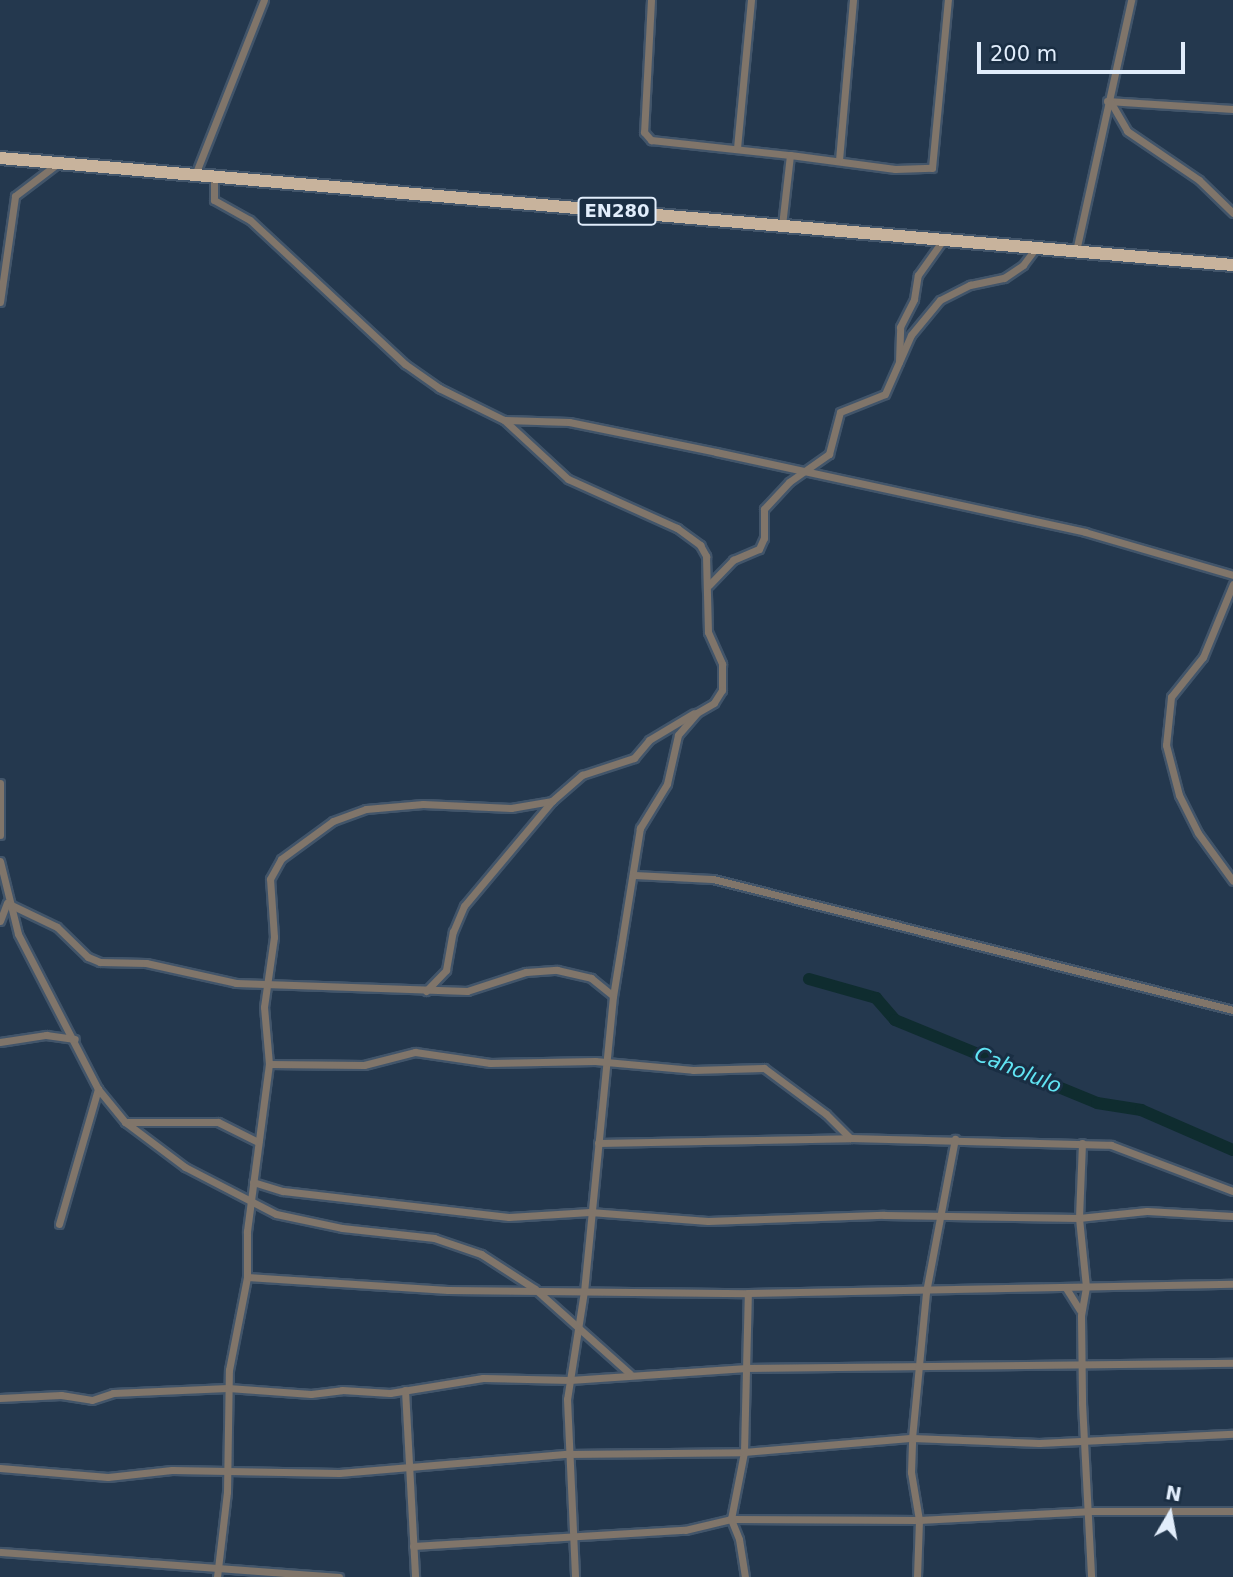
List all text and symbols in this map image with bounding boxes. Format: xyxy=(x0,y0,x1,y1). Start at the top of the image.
scale bar xyxy=(981,28,1189,72)
text: 200 m xyxy=(990,42,1057,66)
road number: EN280 xyxy=(577,196,657,226)
water label: Caholulo xyxy=(971,1041,1065,1099)
north arrow xyxy=(1135,1479,1205,1549)
text: N xyxy=(1164,1481,1183,1506)

